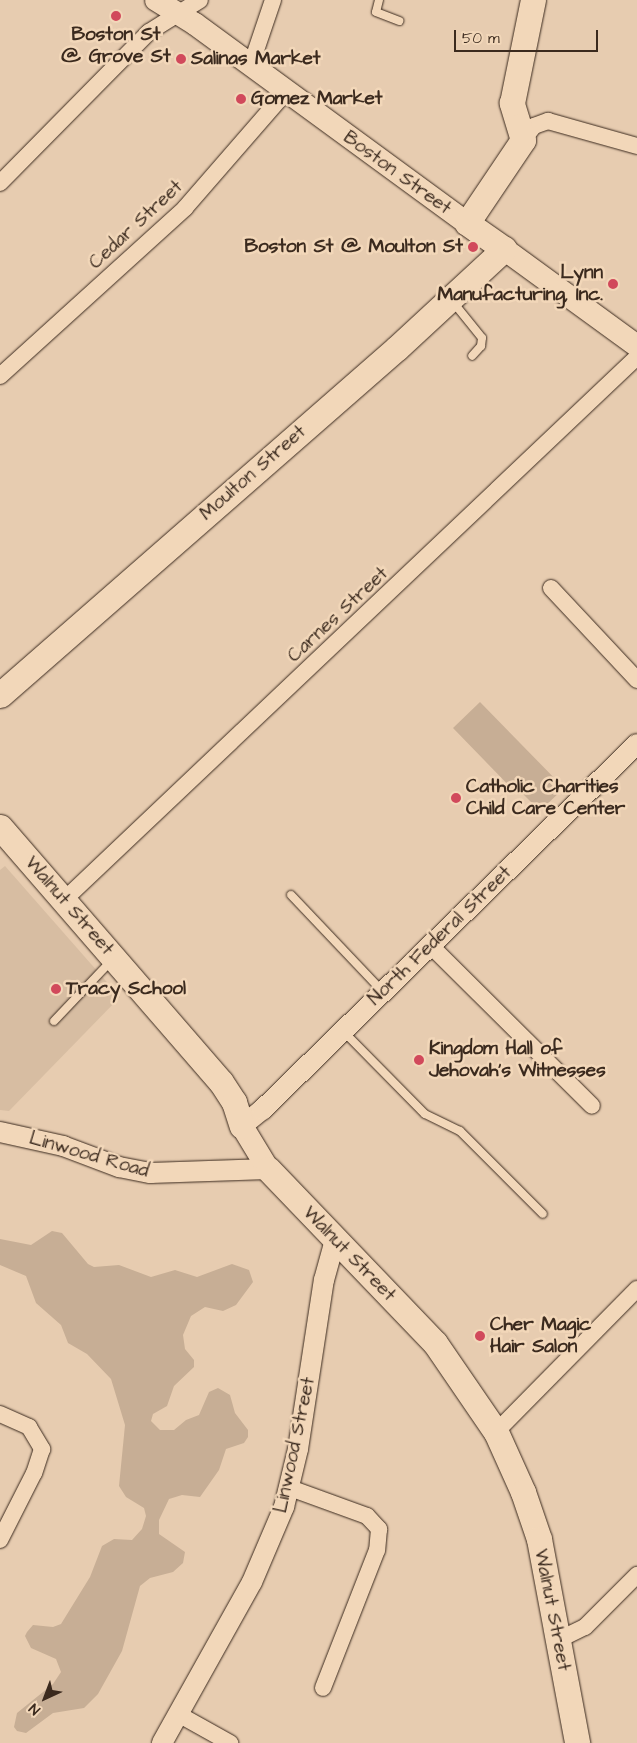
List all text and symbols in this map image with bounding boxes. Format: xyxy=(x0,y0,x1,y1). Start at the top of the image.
marker: Boston St @ Grove St xyxy=(110,10,122,22)
scale bar xyxy=(457,20,601,52)
place label: Boston St @ Grove St xyxy=(61,24,171,68)
text: 50 m xyxy=(462,28,500,49)
place label: Salinas Market xyxy=(191,48,321,70)
marker: Salinas Market xyxy=(175,53,187,65)
place label: Gomez Market xyxy=(251,88,382,110)
marker: Gomez Market xyxy=(235,93,247,105)
street label: Boston Street xyxy=(339,126,455,220)
street label: Cedar Street xyxy=(84,176,188,274)
place label: Boston St @ Moulton St xyxy=(244,236,463,258)
marker: Boston St @ Moulton St xyxy=(467,241,479,253)
place label: Lynn Manufacturing, Inc. xyxy=(437,262,603,306)
marker: Lynn Manufacturing, Inc. xyxy=(607,278,619,290)
street label: Moulton Street xyxy=(195,421,311,525)
street label: Carnes Street xyxy=(283,563,393,667)
place label: Catholic Charities Child Care Center xyxy=(466,776,625,820)
marker: Catholic Charities Child Care Center xyxy=(450,792,462,804)
street label: Walnut Street xyxy=(20,852,118,960)
street label: North Federal Street xyxy=(364,862,516,1010)
place label: Tracy School xyxy=(66,978,186,1000)
marker: Tracy School xyxy=(50,983,62,995)
place label: Kingdom Hall of Jehovah's Witnesses xyxy=(429,1038,606,1082)
marker: Kingdom Hall of Jehovah's Witnesses xyxy=(413,1054,425,1066)
street label: Linwood Road xyxy=(27,1127,151,1183)
street label: Walnut Street xyxy=(298,1202,400,1306)
place label: Cher Magic Hair Salon xyxy=(490,1314,591,1358)
marker: Cher Magic Hair Salon xyxy=(474,1330,486,1342)
street label: Linwood Street xyxy=(269,1375,321,1515)
street label: Walnut Street xyxy=(529,1547,575,1673)
north arrow xyxy=(20,1673,70,1723)
text: N xyxy=(25,1699,45,1719)

